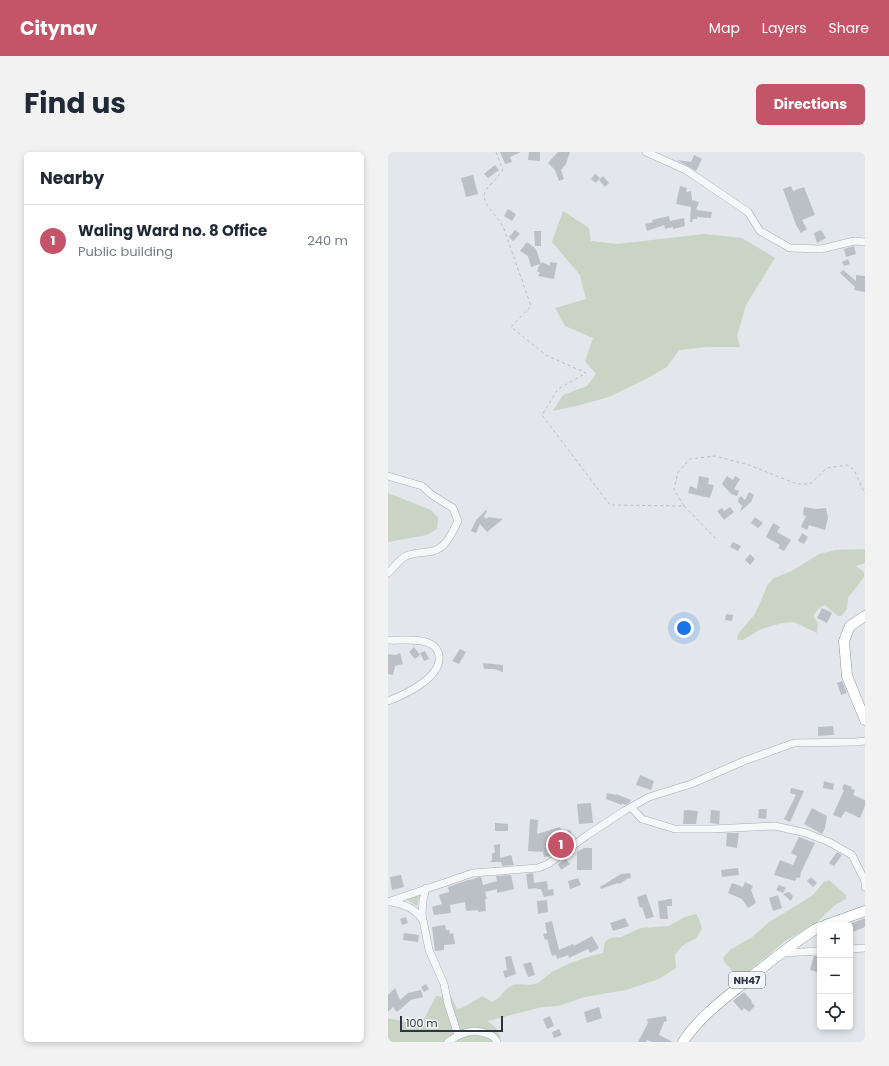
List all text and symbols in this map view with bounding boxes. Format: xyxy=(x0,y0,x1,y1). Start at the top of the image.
text: Citynav xyxy=(20,15,97,42)
text: Map xyxy=(709,18,740,38)
text: Layers xyxy=(762,18,806,38)
text: Share xyxy=(828,18,869,38)
text: Find us xyxy=(24,84,126,123)
button: Directions xyxy=(756,84,865,125)
text: Nearby xyxy=(40,166,104,190)
text: Waling Ward no. 8 Office xyxy=(78,220,267,241)
text: 1 xyxy=(51,231,55,250)
text: 240 m xyxy=(307,231,348,250)
text: Public building xyxy=(78,242,173,261)
your location xyxy=(674,618,694,638)
pin: 1 xyxy=(548,830,574,860)
map controls xyxy=(817,922,853,1030)
button: + xyxy=(817,922,853,958)
button: − xyxy=(817,958,853,994)
road number: NH47 xyxy=(729,972,765,988)
button: locate xyxy=(817,994,853,1030)
scale bar xyxy=(400,1014,503,1033)
text: 100 m xyxy=(406,1015,438,1031)

